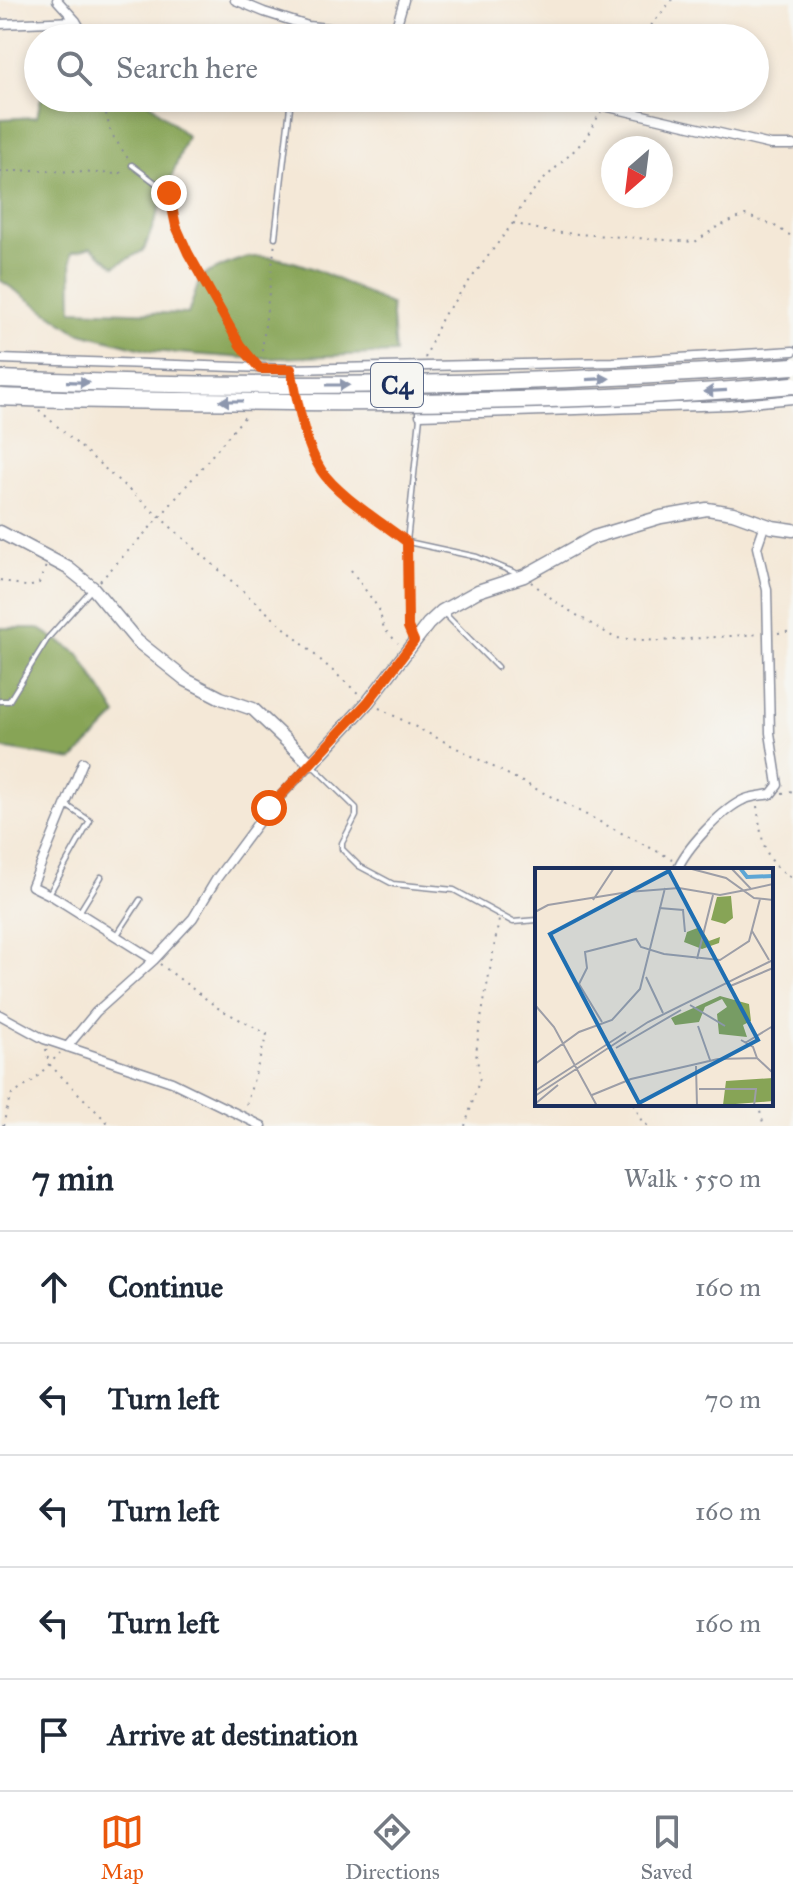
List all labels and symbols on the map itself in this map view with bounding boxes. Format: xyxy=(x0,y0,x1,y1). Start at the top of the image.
north arrow xyxy=(601,136,673,208)
route end xyxy=(151,175,187,211)
road number: C4 xyxy=(371,363,423,407)
one-way arrow xyxy=(586,373,611,386)
one-way arrow xyxy=(66,376,91,389)
one-way arrow xyxy=(326,379,351,391)
one-way arrow xyxy=(702,384,727,397)
one-way arrow xyxy=(218,395,243,407)
route start xyxy=(251,790,287,826)
inset map xyxy=(535,868,773,1106)

